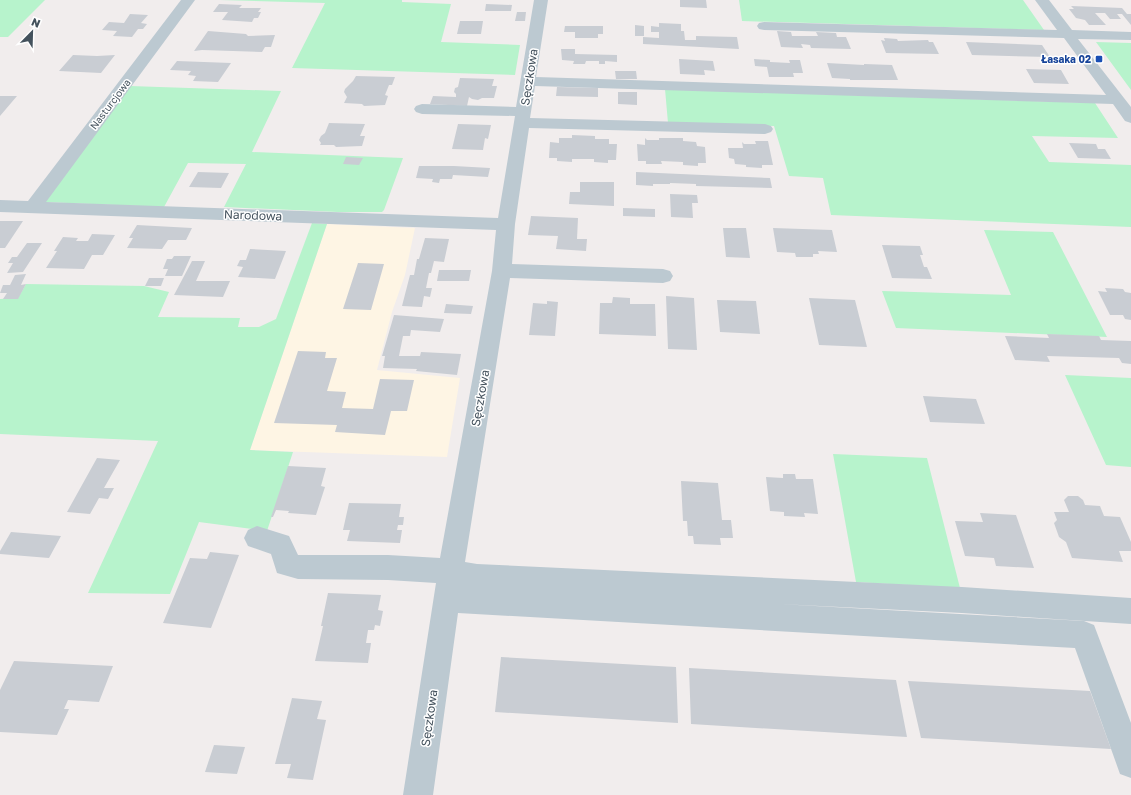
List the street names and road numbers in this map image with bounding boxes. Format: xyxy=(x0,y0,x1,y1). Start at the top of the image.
street label: Sęczkowa xyxy=(517,48,541,106)
street label: Nasturcjowa xyxy=(87,76,133,132)
street label: Narodowa xyxy=(224,206,282,224)
street label: Sęczkowa xyxy=(468,369,492,427)
street label: Sęczkowa xyxy=(418,689,440,747)

